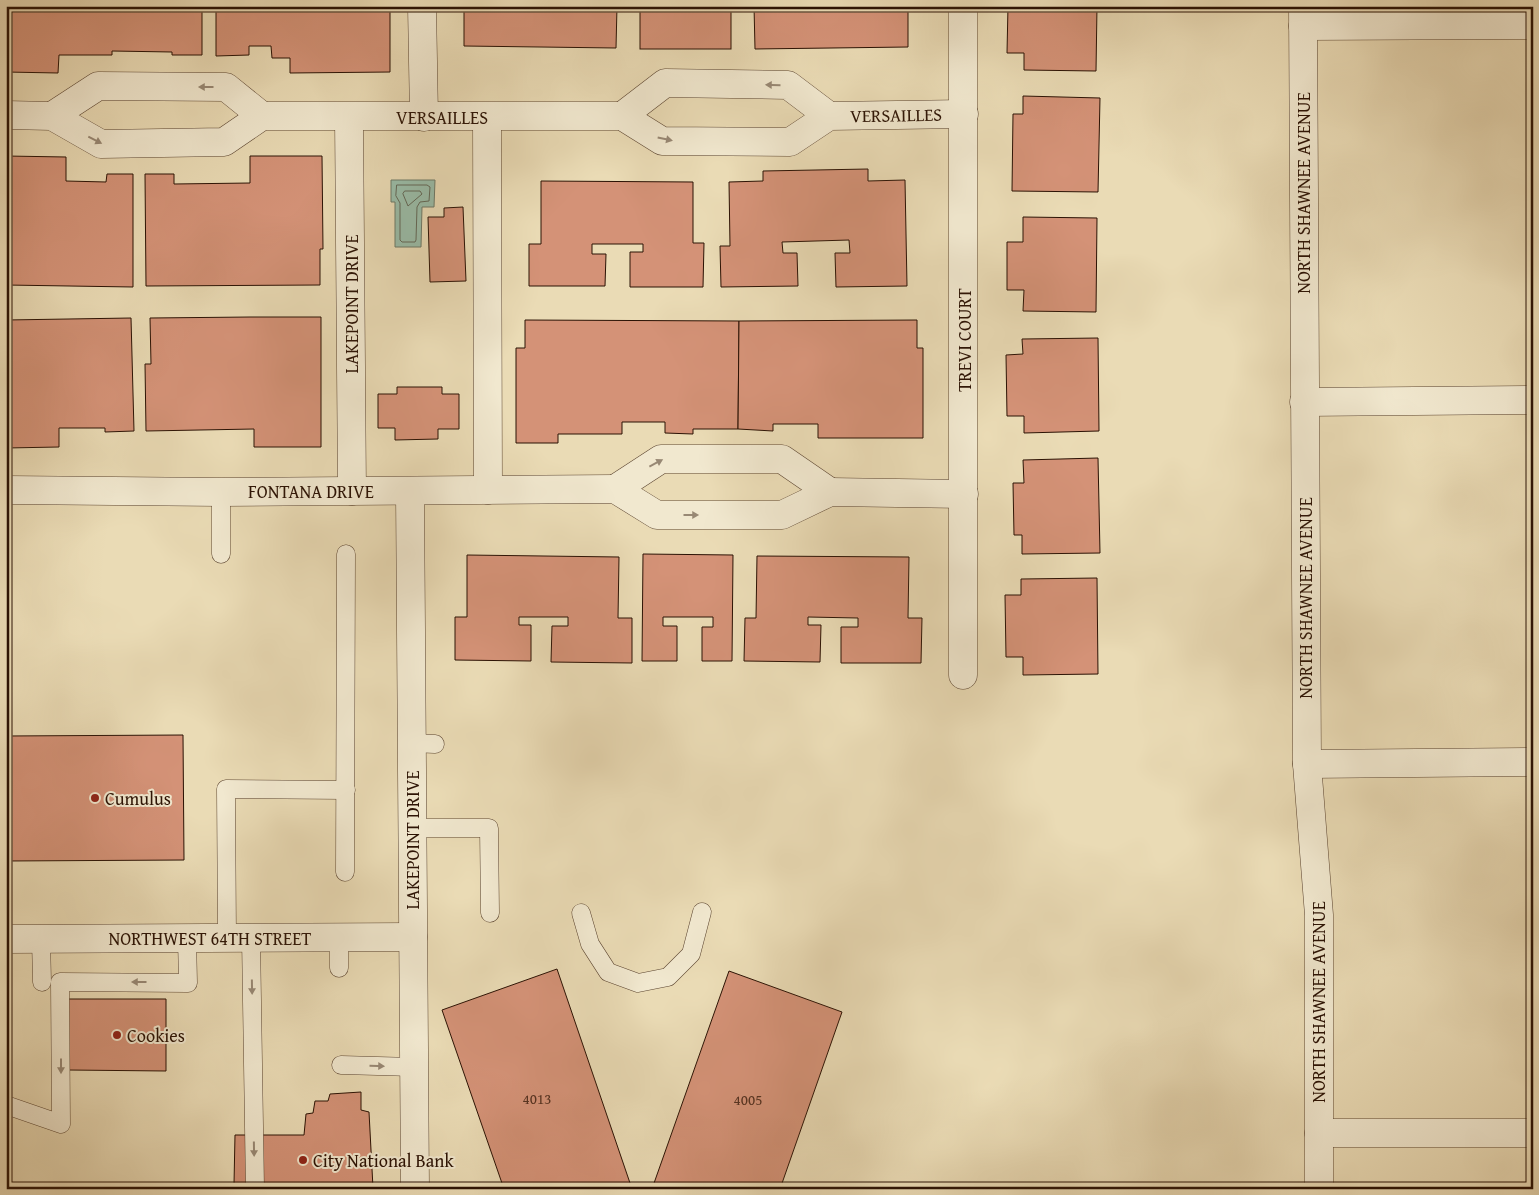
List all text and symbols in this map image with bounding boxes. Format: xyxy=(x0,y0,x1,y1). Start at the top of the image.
one-way arrow xyxy=(764,81,780,89)
one-way arrow xyxy=(198,83,214,91)
street label: NORTH SHAWNEE AVENUE xyxy=(1290,92,1317,294)
street label: VERSAILLES xyxy=(850,101,942,129)
street label: VERSAILLES xyxy=(396,104,488,131)
one-way arrow xyxy=(657,135,672,143)
one-way arrow xyxy=(88,136,102,144)
street label: LAKEPOINT DRIVE xyxy=(338,234,365,374)
street label: TREVI COURT xyxy=(951,288,978,392)
one-way arrow xyxy=(649,459,664,467)
street label: FONTANA DRIVE xyxy=(248,478,374,505)
street label: NORTH SHAWNEE AVENUE xyxy=(1292,497,1319,699)
one-way arrow xyxy=(684,511,700,519)
street label: LAKEPOINT DRIVE xyxy=(399,770,426,910)
place label: Cumulus xyxy=(105,785,171,812)
marker: Cumulus xyxy=(89,792,101,804)
street label: NORTH SHAWNEE AVENUE xyxy=(1305,901,1332,1103)
street label: NORTHWEST 64TH STREET xyxy=(109,925,311,952)
one-way arrow xyxy=(131,978,147,986)
one-way arrow xyxy=(248,979,256,995)
place label: Cookies xyxy=(127,1022,185,1049)
marker: Cookies xyxy=(111,1029,123,1041)
one-way arrow xyxy=(57,1058,65,1074)
one-way arrow xyxy=(370,1062,386,1070)
house number: 4013 xyxy=(523,1088,551,1109)
house number: 4005 xyxy=(734,1089,762,1110)
one-way arrow xyxy=(250,1141,258,1157)
place label: City National Bank xyxy=(313,1147,454,1174)
marker: City National Bank xyxy=(297,1154,309,1166)

